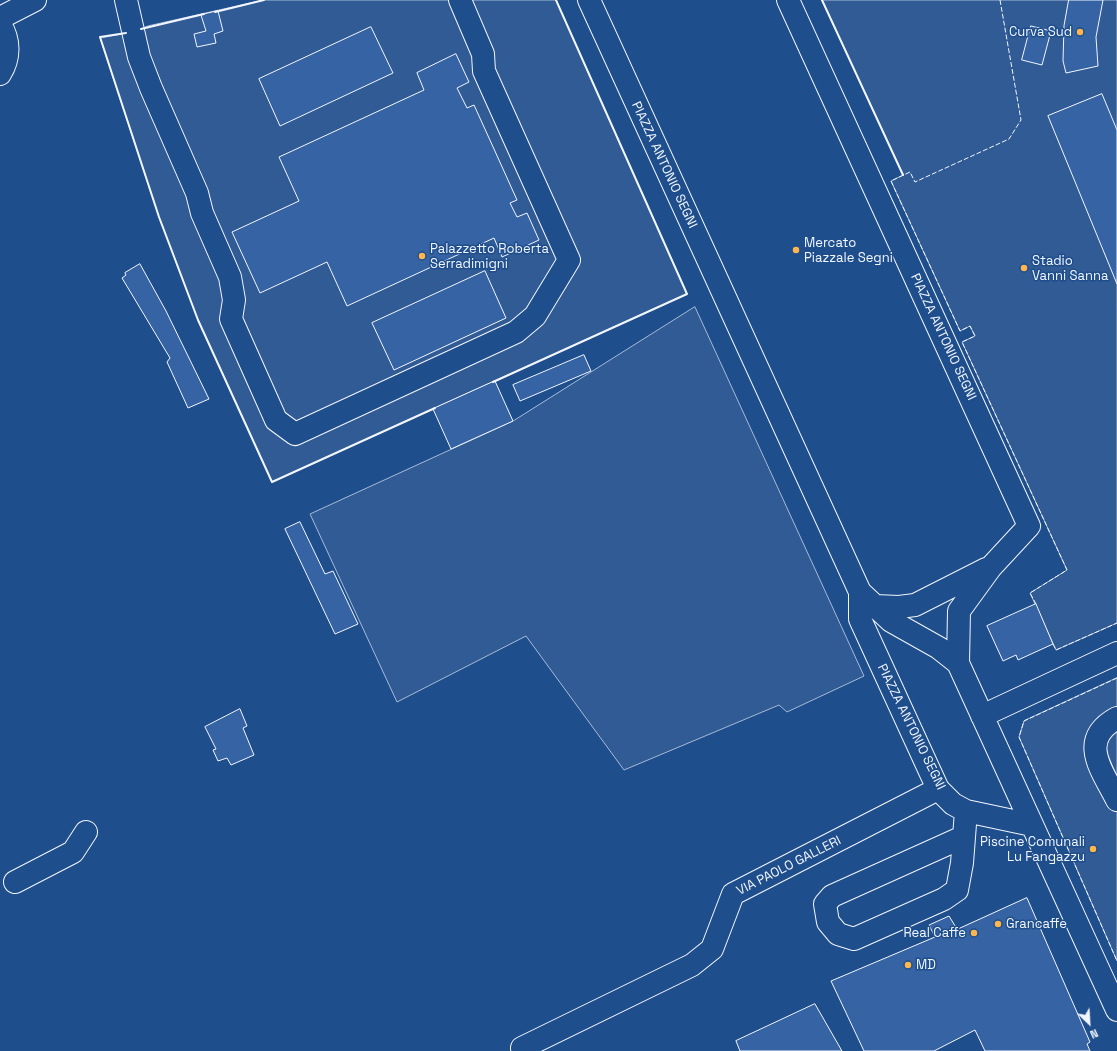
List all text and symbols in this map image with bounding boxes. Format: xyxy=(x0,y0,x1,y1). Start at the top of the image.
place label: Curva Sud xyxy=(1009,24,1072,40)
marker: Curva Sud xyxy=(1075,27,1085,37)
street label: PIAZZA ANTONIO SEGNI xyxy=(628,99,700,231)
place label: Mercato Piazzale Segni xyxy=(804,235,893,266)
place label: Palazzetto Roberta Serradimigni xyxy=(430,241,549,272)
marker: Mercato Piazzale Segni xyxy=(791,245,801,255)
marker: Palazzetto Roberta Serradimigni xyxy=(417,251,427,261)
place label: Stadio Vanni Sanna xyxy=(1032,253,1108,284)
marker: Stadio Vanni Sanna xyxy=(1019,263,1029,273)
street label: PIAZZA ANTONIO SEGNI xyxy=(907,271,979,403)
street label: PIAZZA ANTONIO SEGNI xyxy=(874,662,948,792)
street label: VIA PAOLO GALLERI xyxy=(734,833,844,899)
place label: Piscine Comunali Lu Fangazzu xyxy=(980,834,1085,865)
marker: Piscine Comunali Lu Fangazzu xyxy=(1088,844,1098,854)
place label: Grancaffe xyxy=(1006,916,1067,932)
marker: Grancaffe xyxy=(993,919,1003,929)
place label: Real Caffe xyxy=(903,925,966,941)
marker: Real Caffe xyxy=(969,928,979,938)
place label: MD xyxy=(916,957,936,973)
marker: MD xyxy=(903,960,913,970)
north arrow xyxy=(1069,1003,1109,1043)
text: N xyxy=(1088,1026,1100,1042)

